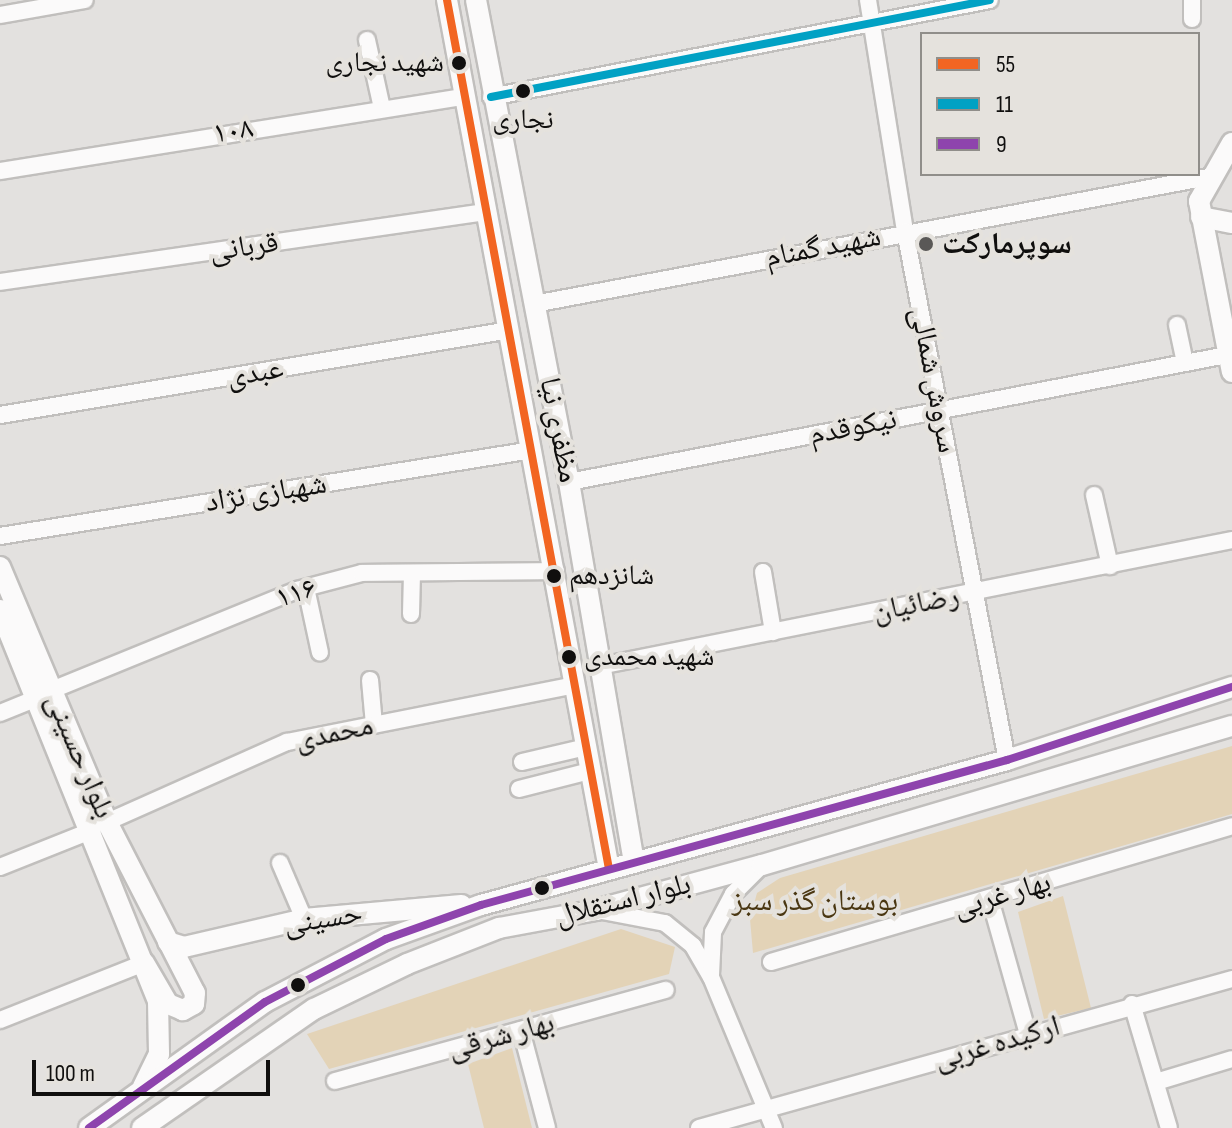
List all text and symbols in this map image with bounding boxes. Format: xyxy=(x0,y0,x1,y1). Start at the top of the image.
legend xyxy=(920,32,1200,176)
place label: شهید نجاری xyxy=(326,46,444,80)
text: 55 xyxy=(996,50,1015,79)
marker: شهید نجاری xyxy=(451,55,467,71)
marker: نجاری xyxy=(515,83,531,99)
text: 11 xyxy=(996,90,1013,119)
place label: نجاری xyxy=(492,103,554,137)
street label: ۱۰۸ xyxy=(210,110,256,152)
text: 9 xyxy=(996,130,1007,159)
street label: شهید گمنام xyxy=(762,218,884,276)
street label: قربانی xyxy=(207,224,281,270)
place label: سوپرمارکت xyxy=(942,226,1072,262)
marker: سوپرمارکت xyxy=(917,235,935,253)
street label: سروش شمالی xyxy=(902,304,966,456)
street label: عبدی xyxy=(224,350,286,396)
street label: مظفری نیا xyxy=(531,374,587,486)
street label: نیکوقدم xyxy=(806,401,900,453)
street label: شهبازی نژاد xyxy=(203,466,329,520)
place label: شانزدهم xyxy=(569,559,654,593)
marker: شانزدهم xyxy=(546,568,562,584)
street label: ۱۱۶ xyxy=(271,570,321,616)
street label: رضائیان xyxy=(870,578,962,630)
place label: شهید محمدی xyxy=(584,640,714,674)
marker: شهید محمدی xyxy=(561,649,577,665)
street label: بلوار حسینی xyxy=(38,688,122,824)
street label: محمدی xyxy=(292,707,376,759)
street label: بهار غربی xyxy=(949,864,1055,926)
street label: بلوار استقلال xyxy=(551,866,695,934)
unlabelled marker xyxy=(534,880,550,896)
park label: بوستان گذر سبز xyxy=(732,883,898,919)
street label: حسینی xyxy=(281,895,365,943)
unlabelled marker xyxy=(290,977,306,993)
street label: بهار شرقی xyxy=(444,1005,558,1067)
street label: ارکیده غربی xyxy=(930,1008,1064,1078)
scale bar xyxy=(36,1044,274,1094)
text: 100 m xyxy=(46,1059,95,1088)

